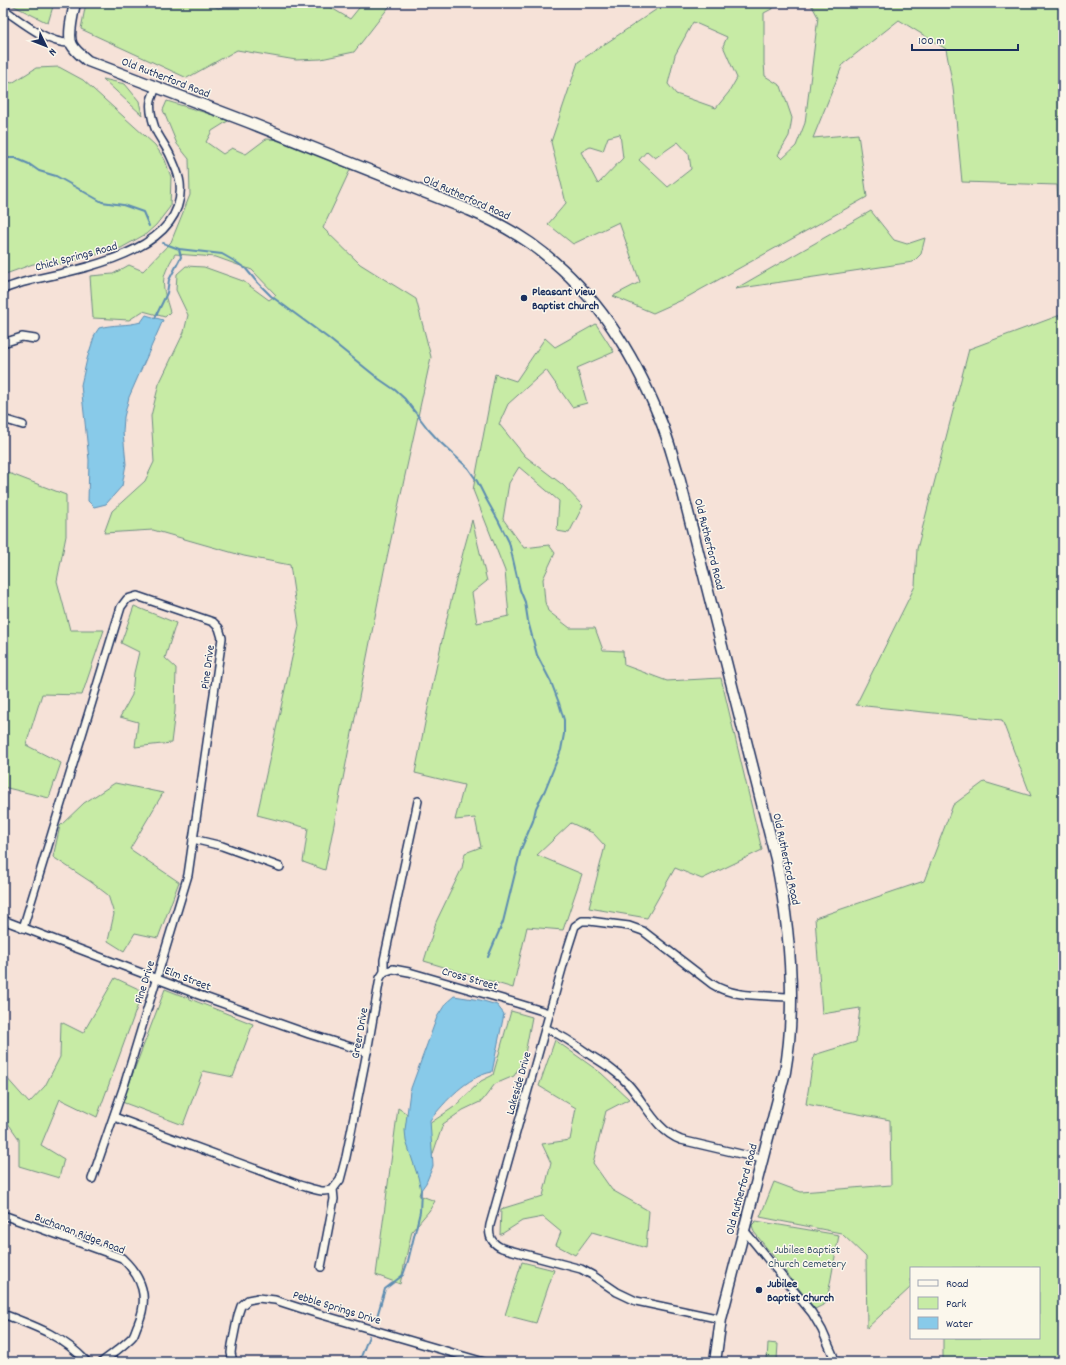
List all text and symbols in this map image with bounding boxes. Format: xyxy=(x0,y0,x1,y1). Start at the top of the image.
north arrow xyxy=(26,26,66,66)
scale bar xyxy=(912,26,1018,52)
text: 100 m xyxy=(918,33,945,50)
text: N xyxy=(44,44,60,59)
street label: Old Rutherford Road xyxy=(119,54,212,103)
street label: Old Rutherford Road xyxy=(420,172,513,225)
street label: Chick Springs Road xyxy=(33,238,119,277)
place label: Pleasant View Baptist Church xyxy=(532,284,600,315)
marker: Pleasant View Baptist Church xyxy=(519,293,529,303)
street label: Old Rutherford Road xyxy=(689,497,728,592)
street label: Pine Drive xyxy=(197,644,220,690)
street label: Old Rutherford Road xyxy=(767,812,804,907)
street label: Pine Drive xyxy=(131,959,160,1006)
street label: Elm Street xyxy=(162,963,214,996)
street label: Cross Street xyxy=(439,963,500,996)
street label: Greer Drive xyxy=(348,1006,373,1060)
street label: Lakeside Drive xyxy=(502,1050,537,1117)
street label: Old Rutherford Road xyxy=(722,1142,763,1237)
street label: Buchanan Ridge Road xyxy=(32,1209,127,1259)
park label: Jubilee Baptist Church Cemetery xyxy=(768,1242,847,1273)
legend xyxy=(910,1267,1040,1339)
place label: Jubilee Baptist Church xyxy=(767,1276,835,1307)
text: Road xyxy=(946,1276,968,1293)
marker: Jubilee Baptist Church xyxy=(754,1285,764,1295)
street label: Pebble Springs Drive xyxy=(290,1287,383,1330)
text: Park xyxy=(946,1296,967,1313)
text: Water xyxy=(946,1316,973,1333)

